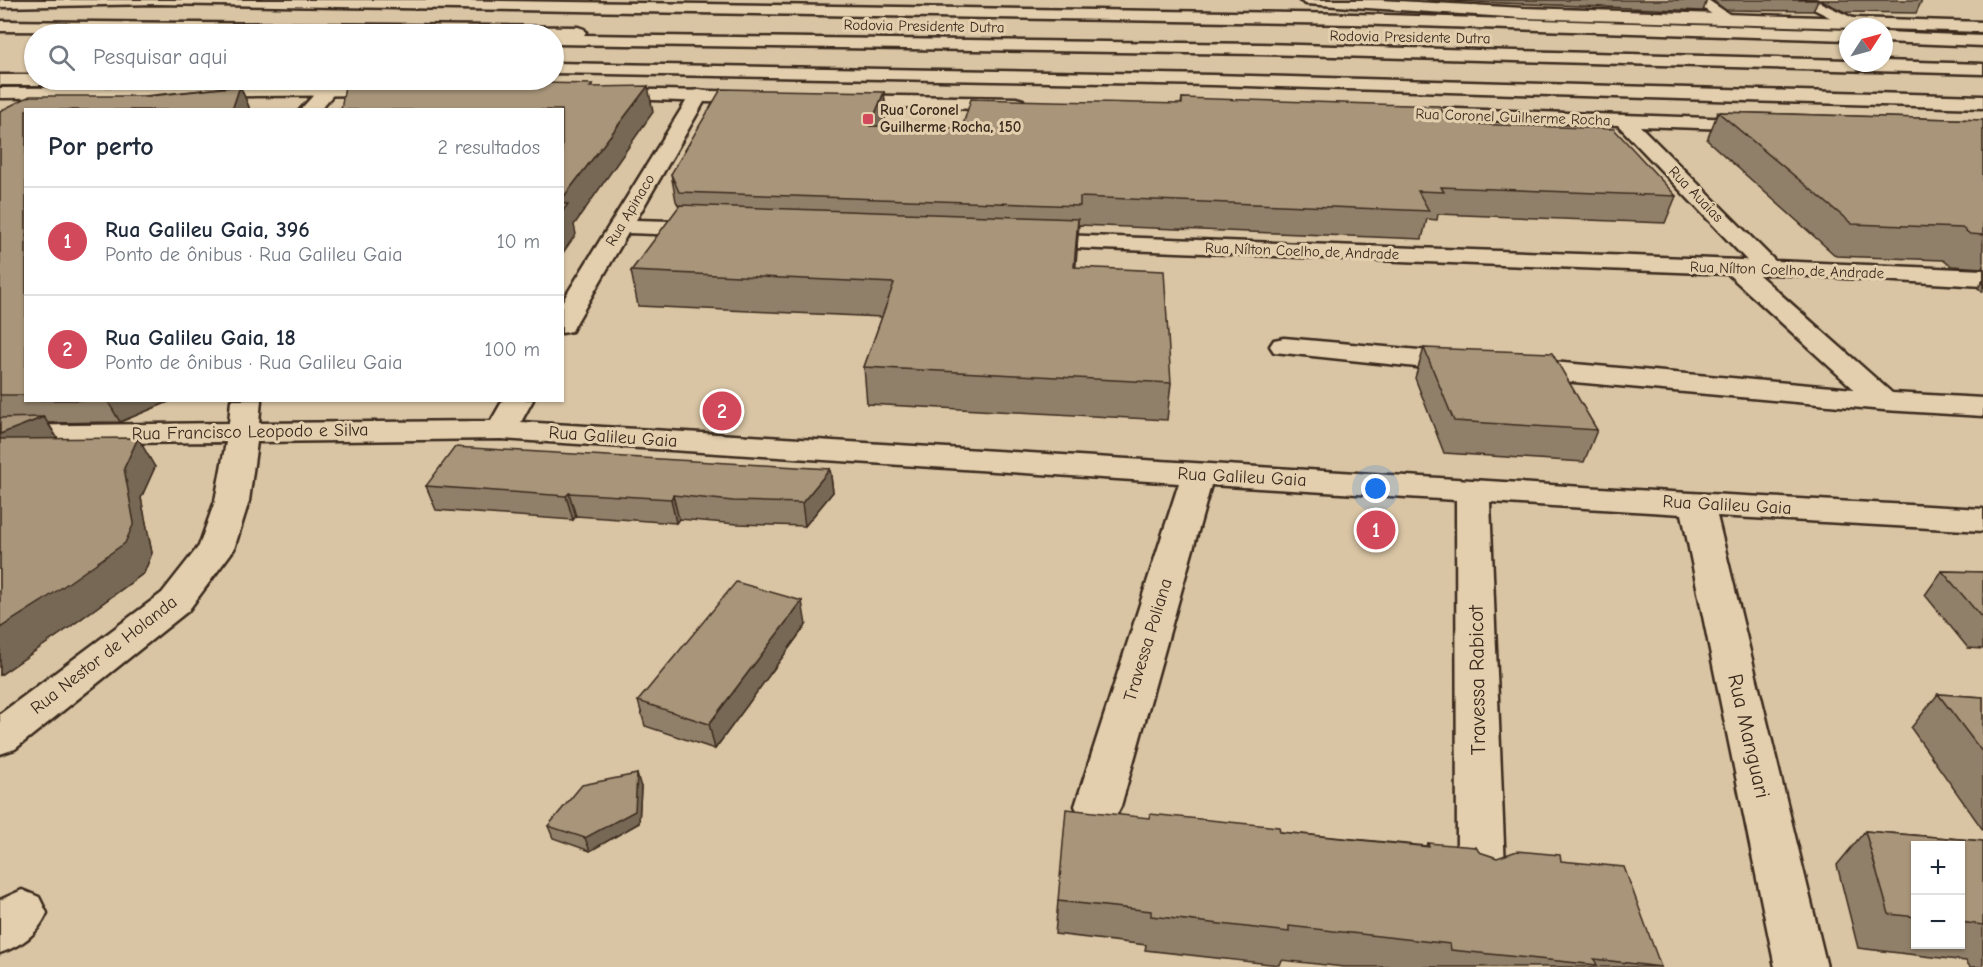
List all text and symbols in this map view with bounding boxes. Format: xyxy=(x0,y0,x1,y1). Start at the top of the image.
street label: Rodovia Presidente Dutra xyxy=(843,16,1005,36)
north arrow xyxy=(1839,18,1893,72)
search box xyxy=(24,24,564,90)
street label: Rodovia Presidente Dutra xyxy=(1329,27,1491,47)
icon: search xyxy=(45,41,78,74)
text: Pesquisar aqui xyxy=(93,44,228,70)
place label: Rua Coronel Guilherme Rocha, 150 xyxy=(880,101,1021,136)
street label: Rua Coronel Guilherme Rocha xyxy=(1415,105,1611,129)
marker: Rua Coronel Guilherme Rocha, 150 xyxy=(861,112,875,126)
text: Por perto xyxy=(48,132,154,162)
text: 2 resultados xyxy=(438,136,540,159)
street label: Rua Auaias xyxy=(1665,162,1727,226)
street label: Rua Apinaco xyxy=(602,171,659,249)
text: Rua Galileu Gaia, 396 xyxy=(105,217,310,243)
text: 1 xyxy=(64,230,71,253)
text: 10 m xyxy=(497,230,540,253)
street label: Rua Nílton Coelho de Andrade xyxy=(1205,239,1400,263)
text: Ponto de ônibus · Rua Galileu Gaia xyxy=(105,243,403,266)
street label: Rua Nílton Coelho de Andrade xyxy=(1690,258,1885,282)
text: Rua Galileu Gaia, 18 xyxy=(105,325,296,351)
text: 2 xyxy=(63,338,72,361)
text: 100 m xyxy=(485,338,540,361)
text: Ponto de ônibus · Rua Galileu Gaia xyxy=(105,351,403,374)
pin: 2 xyxy=(702,388,742,434)
street label: Rua Francisco Leopodo e Silva xyxy=(131,419,369,445)
street label: Rua Galileu Gaia xyxy=(548,422,678,452)
street label: Rua Galileu Gaia xyxy=(1177,463,1307,491)
your location xyxy=(1361,474,1390,503)
street label: Rua Galileu Gaia xyxy=(1662,491,1792,519)
pin: 1 xyxy=(1356,508,1396,552)
street label: Travessa Poliana xyxy=(1119,576,1177,704)
street label: Rua Nestor de Holanda xyxy=(27,591,181,719)
street label: Travessa Rabicot xyxy=(1464,604,1490,755)
street label: Rua Manguari xyxy=(1723,671,1775,801)
map controls xyxy=(1911,841,1965,949)
button: + xyxy=(1911,841,1965,895)
button: − xyxy=(1911,895,1965,949)

